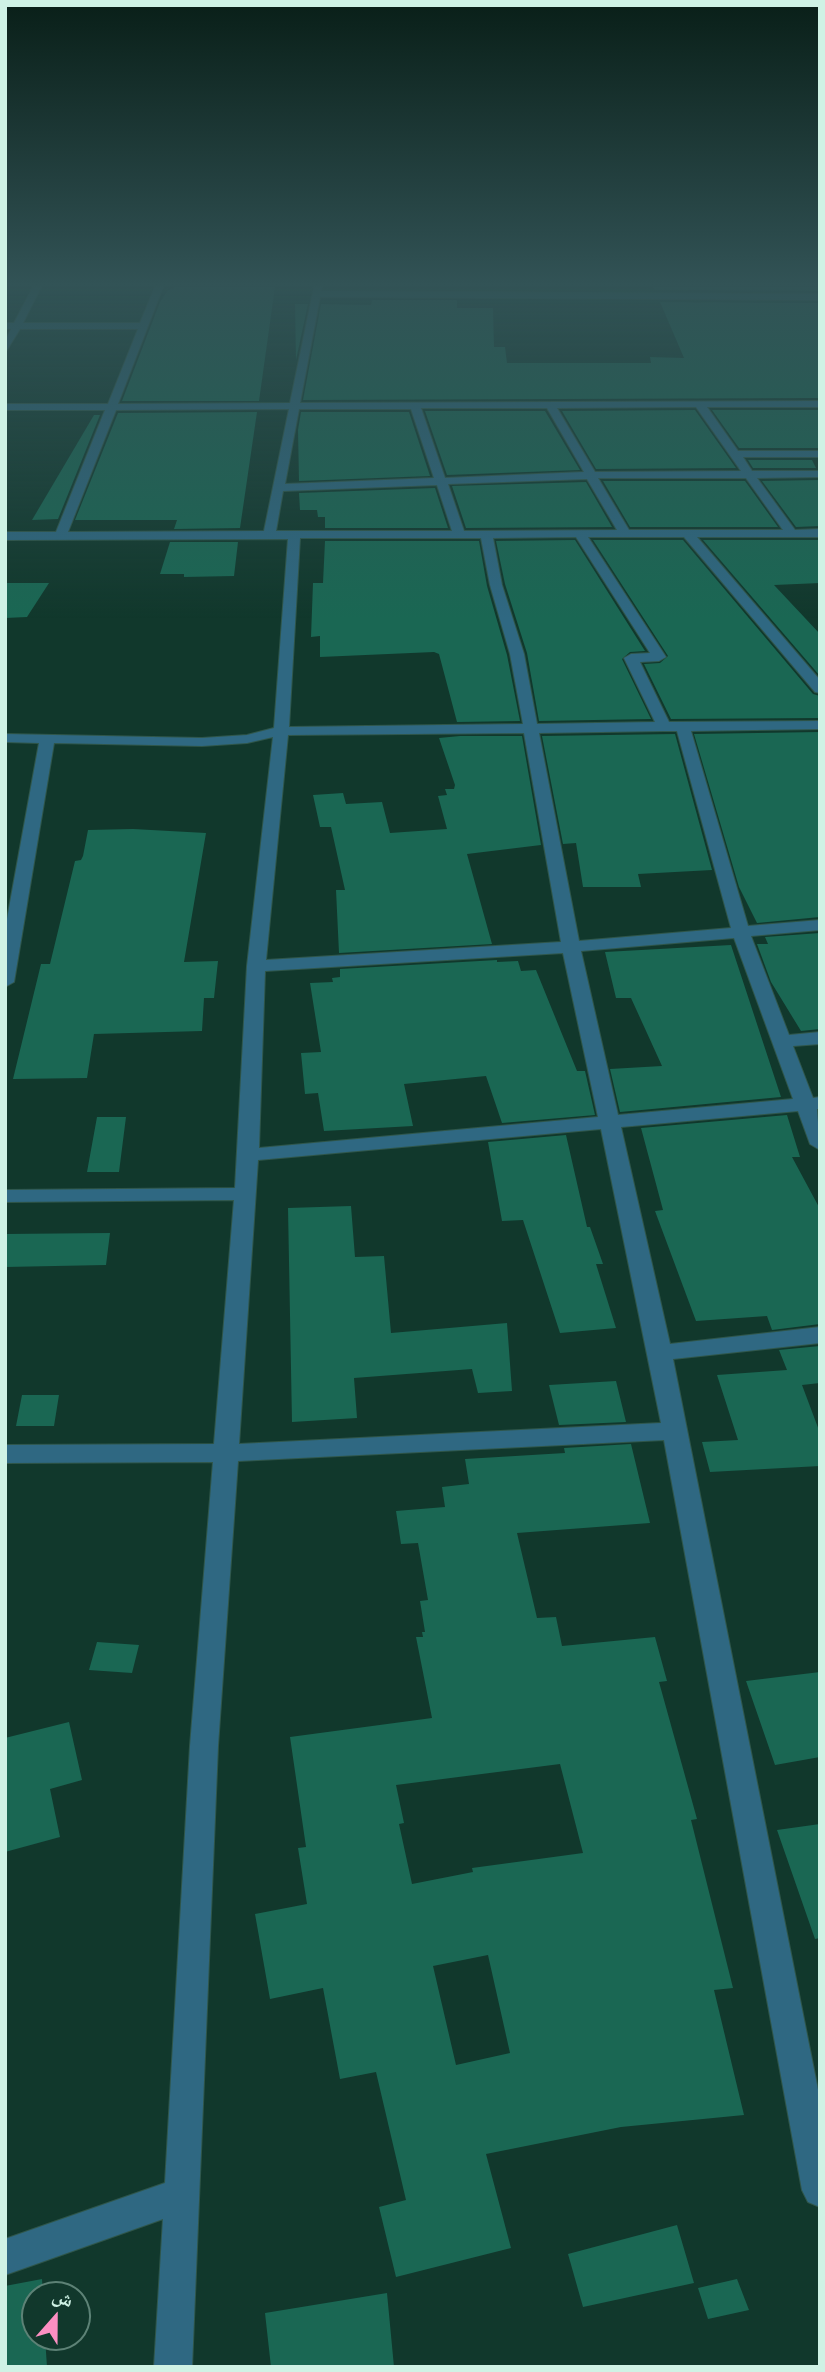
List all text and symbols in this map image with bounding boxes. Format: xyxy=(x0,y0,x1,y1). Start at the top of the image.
north arrow xyxy=(21,2281,91,2351)
text: ش xyxy=(49,2282,77,2314)

